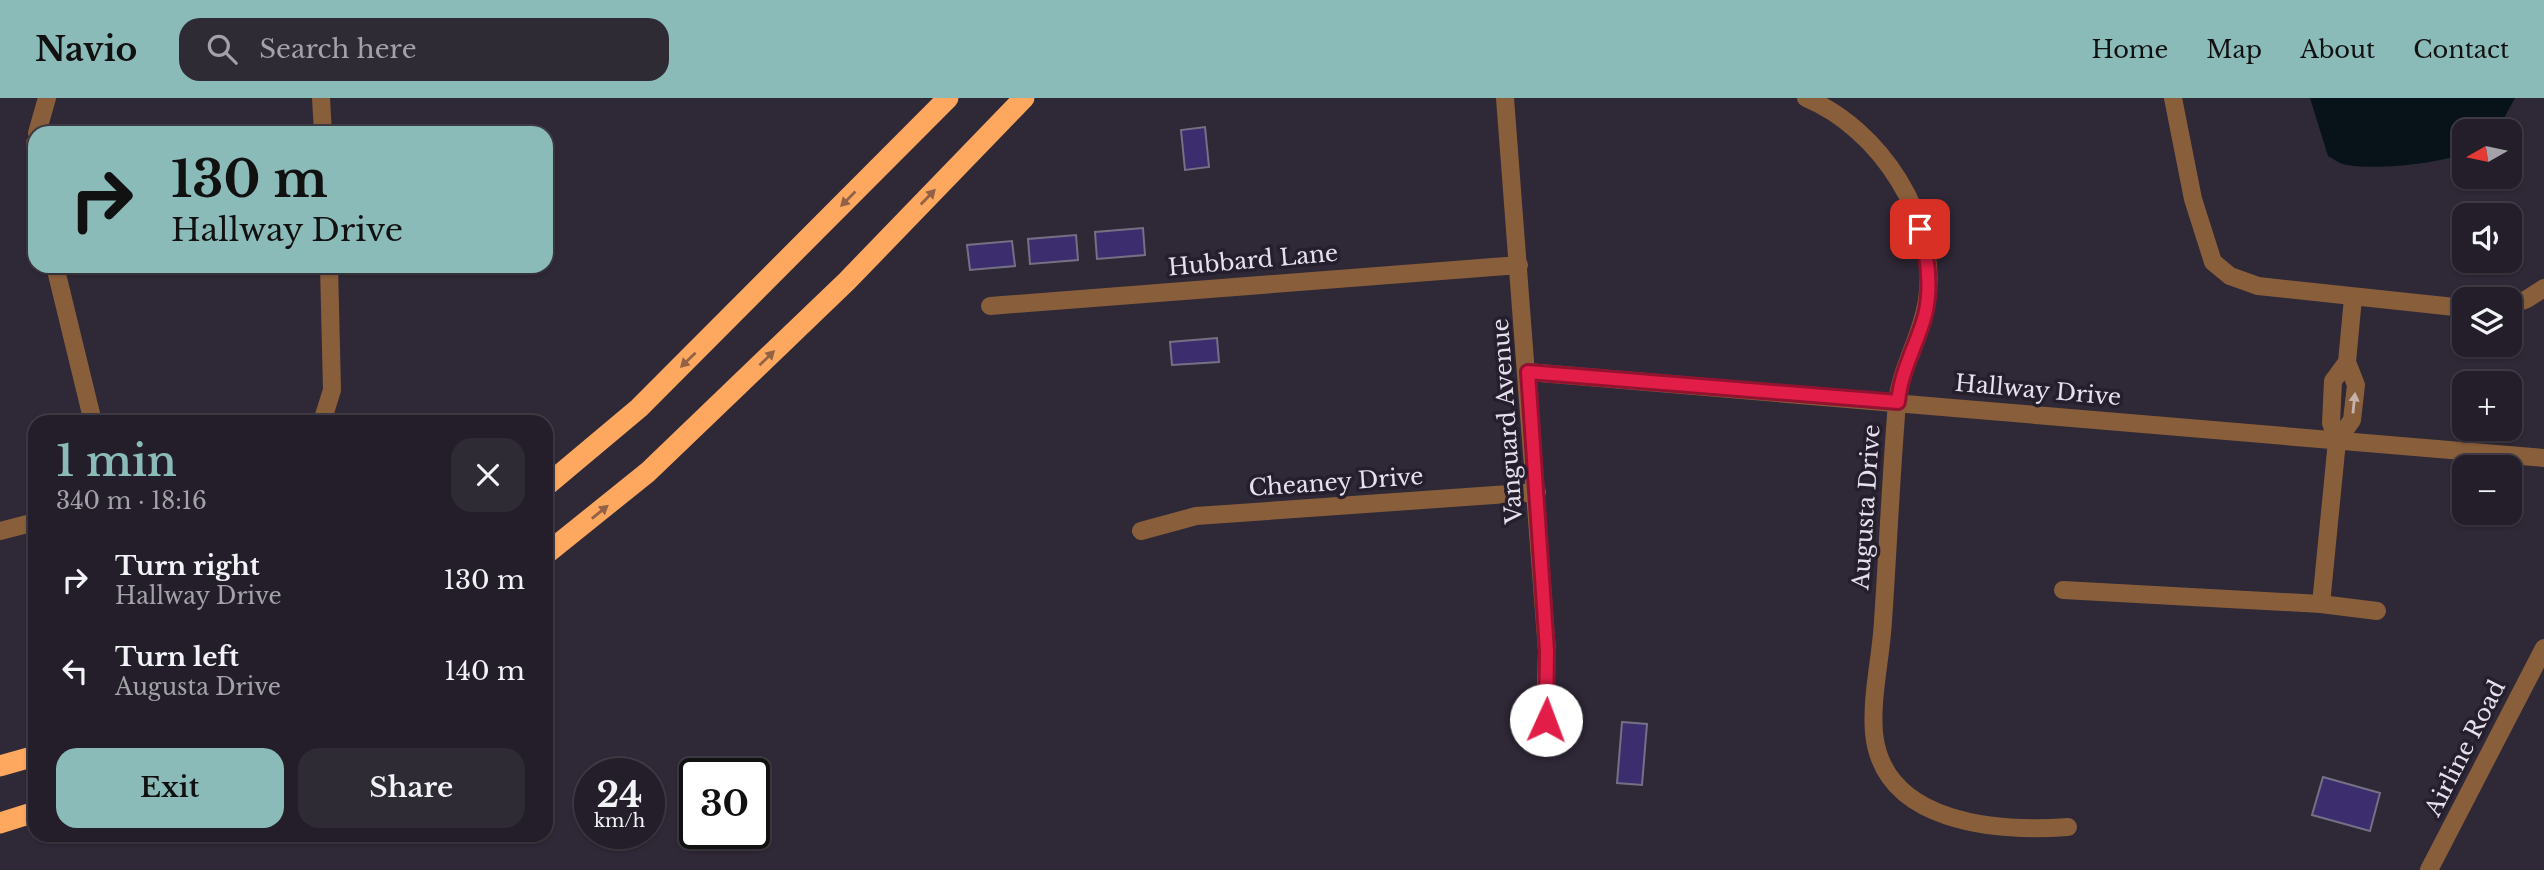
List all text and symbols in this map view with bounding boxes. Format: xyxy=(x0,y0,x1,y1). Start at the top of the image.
search box xyxy=(179,18,669,81)
text: Navio xyxy=(35,29,137,70)
icon: search xyxy=(203,30,241,68)
text: Search here xyxy=(259,33,417,65)
text: Home xyxy=(2092,35,2168,64)
text: Map xyxy=(2206,35,2262,64)
text: About xyxy=(2300,35,2375,64)
text: Contact xyxy=(2413,35,2509,64)
north arrow xyxy=(2452,119,2522,189)
map controls xyxy=(2452,119,2522,525)
text: 130 m xyxy=(171,149,328,210)
icon: right xyxy=(56,154,147,245)
one-way arrow xyxy=(919,189,935,206)
one-way arrow xyxy=(841,190,857,207)
pin xyxy=(1890,199,1950,259)
button: sound xyxy=(2452,203,2522,273)
text: Hallway Drive xyxy=(171,210,403,250)
icon: arrive xyxy=(1901,210,1939,248)
street label: Hubbard Lane xyxy=(1167,239,1339,281)
button: layers xyxy=(2452,287,2522,357)
street label: Vanguard Avenue xyxy=(1486,317,1528,526)
one-way arrow xyxy=(758,350,776,366)
one-way arrow xyxy=(680,352,697,368)
street label: Hallway Drive xyxy=(1954,369,2122,411)
button: + xyxy=(2452,371,2522,441)
one-way arrow xyxy=(2349,392,2360,414)
street label: Augusta Drive xyxy=(1846,423,1886,592)
text: 1 min xyxy=(56,435,177,487)
button: close xyxy=(451,438,525,512)
button: − xyxy=(2452,455,2522,525)
street label: Cheaney Drive xyxy=(1248,462,1424,502)
text: 340 m · 18:16 xyxy=(56,487,207,515)
one-way arrow xyxy=(590,505,608,520)
text: Turn right xyxy=(115,550,260,582)
icon: right xyxy=(56,561,94,599)
text: 130 m xyxy=(443,564,525,596)
text: Hallway Drive xyxy=(115,582,282,610)
text: Turn left xyxy=(115,641,239,673)
icon: left xyxy=(56,652,94,690)
text: 140 m xyxy=(444,655,525,687)
text: Augusta Drive xyxy=(115,673,281,701)
street label: Airline Road xyxy=(2418,675,2511,822)
position arrow xyxy=(1509,683,1583,757)
button: Exit xyxy=(56,748,284,828)
button: Share xyxy=(298,748,525,828)
speed limit sign: 30 xyxy=(679,758,770,849)
text: 24 xyxy=(596,773,643,816)
text: km/h xyxy=(594,810,645,832)

